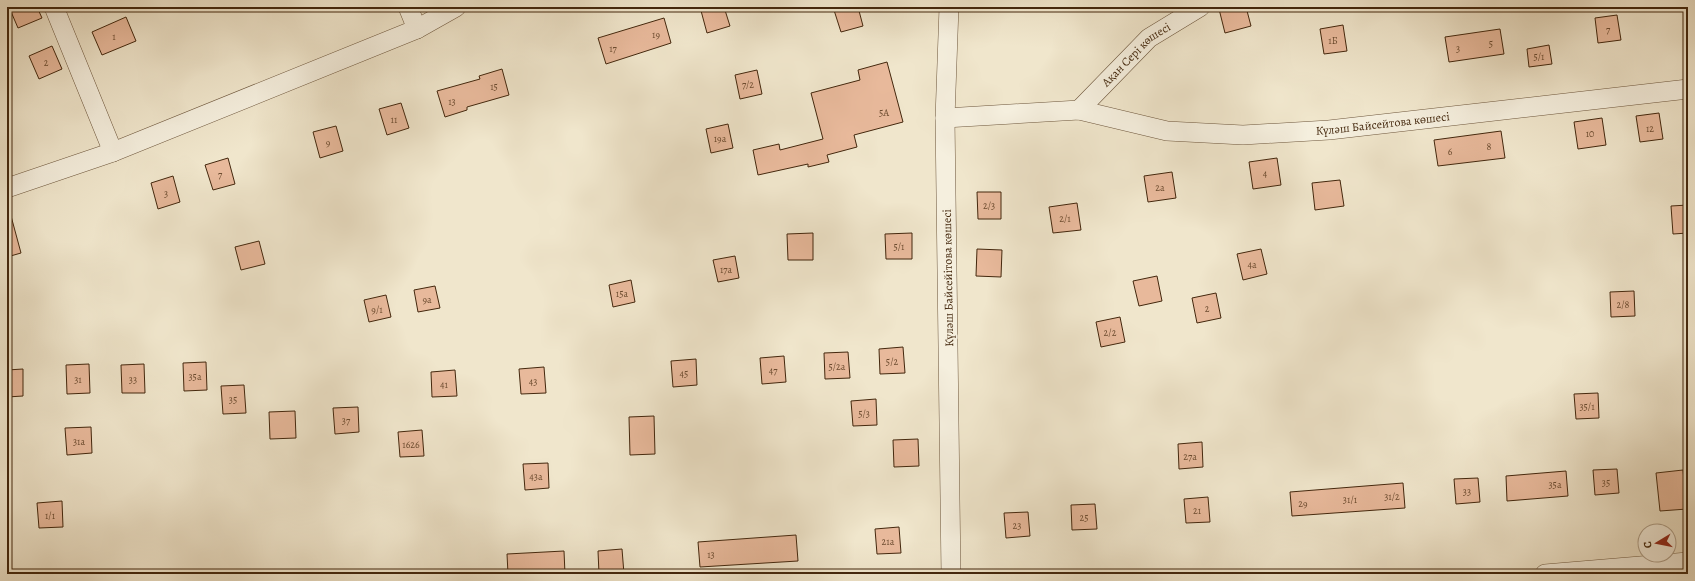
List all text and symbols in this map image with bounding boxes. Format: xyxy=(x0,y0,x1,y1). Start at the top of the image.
street label: Ақан Сері көшесі xyxy=(1097,19,1174,91)
house number: 7 xyxy=(1606,23,1611,36)
house number: 19 xyxy=(652,28,660,41)
house number: 1 xyxy=(112,30,116,43)
house number: 1Б xyxy=(1328,34,1338,47)
house number: 5 xyxy=(1489,37,1493,50)
house number: 17 xyxy=(609,42,618,55)
house number: 3 xyxy=(1456,42,1460,55)
house number: 5/1 xyxy=(1533,50,1545,63)
house number: 2 xyxy=(44,56,49,69)
house number: 7/2 xyxy=(742,78,754,91)
house number: 15 xyxy=(490,80,498,93)
house number: 13 xyxy=(448,95,456,108)
house number: 5А xyxy=(879,106,889,119)
street label: Күләш Байсейтова көшесі xyxy=(1315,108,1450,139)
house number: 11 xyxy=(391,113,398,126)
house number: 12 xyxy=(1646,122,1654,135)
house number: 10 xyxy=(1586,127,1594,140)
house number: 19а xyxy=(714,132,727,145)
house number: 9 xyxy=(326,136,331,149)
house number: 8 xyxy=(1487,140,1492,153)
house number: 6 xyxy=(1448,145,1453,158)
house number: 4 xyxy=(1263,167,1268,180)
house number: 7 xyxy=(218,168,223,181)
house number: 2а xyxy=(1155,181,1165,194)
house number: 3 xyxy=(164,187,168,200)
house number: 2/3 xyxy=(983,199,995,212)
street label: Күләш Байсейітова көшесі xyxy=(939,209,957,347)
house number: 2/1 xyxy=(1059,212,1071,225)
house number: 5/1 xyxy=(893,240,905,253)
house number: 4а xyxy=(1247,258,1257,271)
house number: 17а xyxy=(720,263,733,276)
house number: 15а xyxy=(616,287,629,300)
house number: 9а xyxy=(422,293,432,306)
house number: 2/8 xyxy=(1617,298,1630,311)
house number: 2 xyxy=(1205,302,1210,315)
house number: 9/1 xyxy=(371,303,383,316)
house number: 2/2 xyxy=(1104,326,1117,339)
house number: 5/2 xyxy=(886,355,898,368)
house number: 5/2а xyxy=(829,360,846,373)
house number: 47 xyxy=(769,364,778,377)
house number: 45 xyxy=(680,367,688,380)
house number: 35а xyxy=(188,370,202,383)
house number: 31 xyxy=(74,373,82,386)
house number: 33 xyxy=(129,373,137,386)
house number: 43 xyxy=(529,375,537,388)
house number: 41 xyxy=(440,378,449,391)
house number: 35 xyxy=(229,393,237,406)
house number: 35/1 xyxy=(1579,400,1595,413)
house number: 5/3 xyxy=(858,407,870,420)
house number: 37 xyxy=(342,414,351,427)
house number: 31а xyxy=(73,435,85,448)
house number: 1626 xyxy=(402,438,420,451)
house number: 27а xyxy=(1183,450,1197,463)
house number: 43а xyxy=(529,470,543,483)
house number: 35 xyxy=(1602,476,1610,489)
house number: 35а xyxy=(1548,478,1562,491)
house number: 33 xyxy=(1463,485,1471,498)
house number: 31/2 xyxy=(1384,490,1400,503)
house number: 31/1 xyxy=(1343,493,1358,506)
house number: 29 xyxy=(1298,497,1308,510)
house number: 21 xyxy=(1193,504,1202,517)
house number: 1/1 xyxy=(45,509,56,522)
house number: 25 xyxy=(1079,511,1089,524)
house number: 23 xyxy=(1013,519,1021,532)
north arrow xyxy=(1637,523,1677,563)
house number: 21а xyxy=(882,535,895,548)
text: С xyxy=(1640,540,1656,549)
house number: 13 xyxy=(707,548,715,561)

